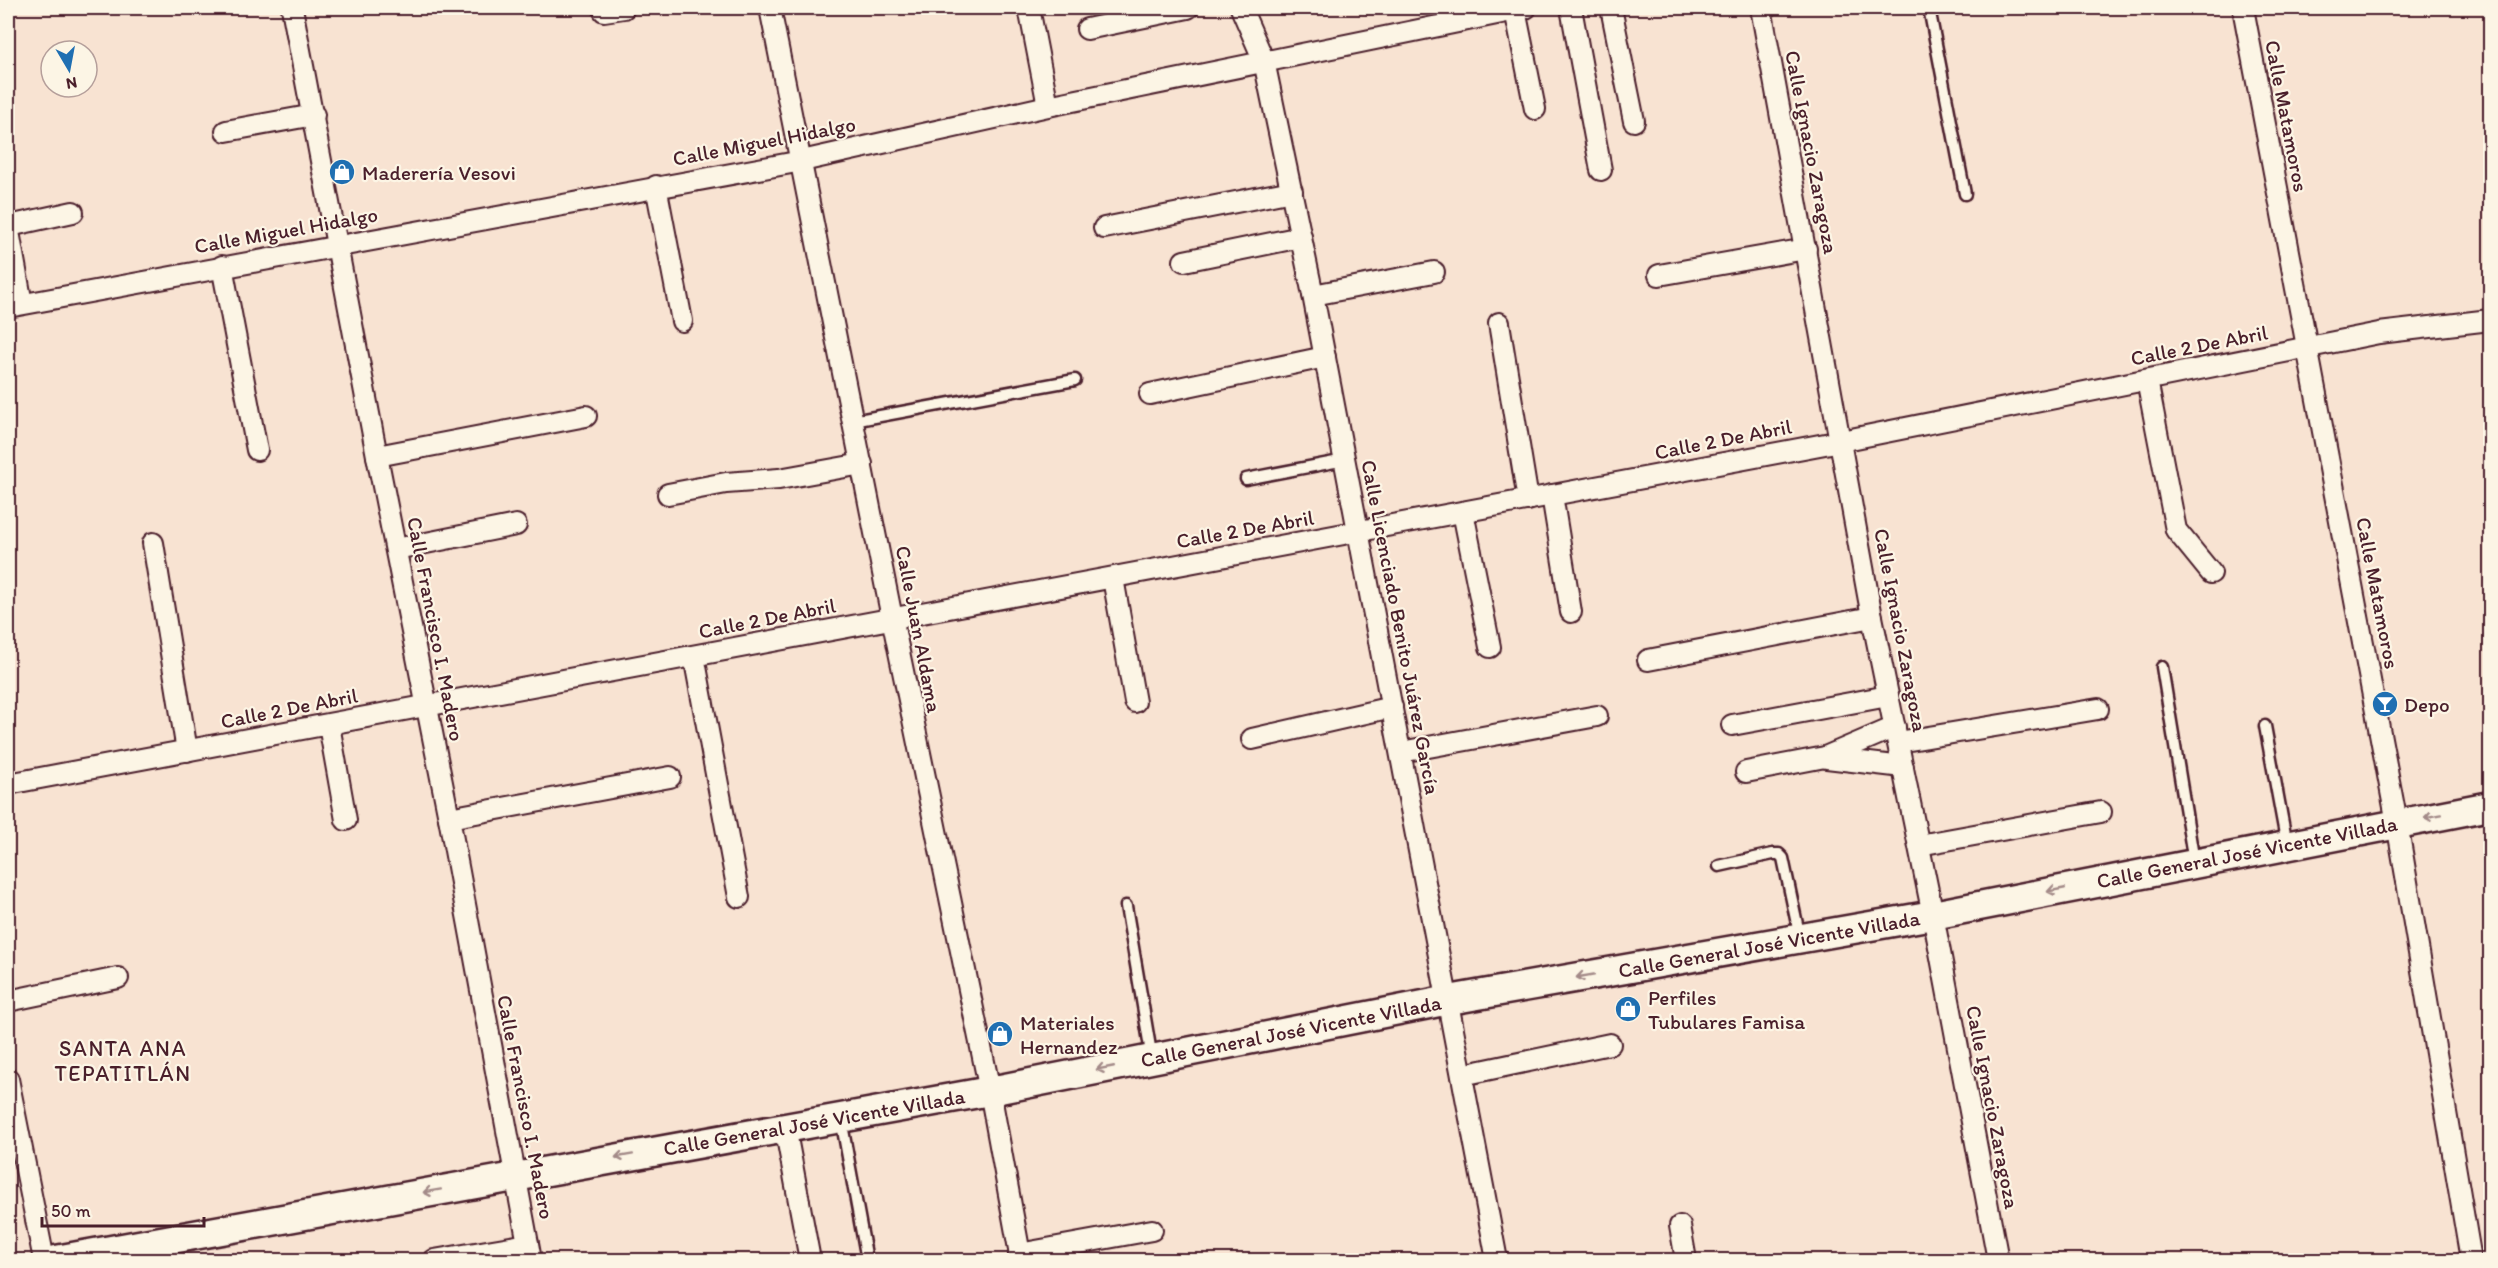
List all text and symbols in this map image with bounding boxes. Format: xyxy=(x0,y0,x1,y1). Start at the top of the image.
street label: Calle Matamoros xyxy=(2260,38,2314,194)
north arrow xyxy=(39,39,99,99)
street label: Calle Ignacio Zaragoza xyxy=(1780,48,1844,256)
text: N xyxy=(65,73,78,94)
street label: Calle Miguel Hidalgo xyxy=(670,111,858,171)
shop icon: Maderería Vesovi xyxy=(327,157,357,187)
place label: Maderería Vesovi xyxy=(362,160,516,185)
street label: Calle Miguel Hidalgo xyxy=(192,202,380,258)
street label: Calle 2 De Abril xyxy=(2128,319,2270,371)
street label: Calle 2 De Abril xyxy=(1652,413,1794,465)
street label: Calle Licenciado Benito Juárez García xyxy=(1356,458,1446,796)
street label: Calle 2 De Abril xyxy=(1174,505,1316,553)
street label: Calle Francisco I. Madero xyxy=(402,515,470,743)
street label: Calle Matamoros xyxy=(2351,515,2405,671)
street label: Calle Ignacio Zaragoza xyxy=(1869,526,1933,734)
street label: Calle Juan Aldama xyxy=(891,543,947,715)
street label: Calle 2 De Abril xyxy=(696,592,838,644)
street label: Calle 2 De Abril xyxy=(218,682,360,734)
bar icon: Depo xyxy=(2370,689,2400,719)
place label: Depo xyxy=(2404,692,2450,717)
street label: Calle General José Vicente Villada xyxy=(2095,811,2400,893)
one-way arrow xyxy=(2424,811,2443,822)
one-way arrow xyxy=(2047,885,2066,896)
street label: Calle General José Vicente Villada xyxy=(1616,905,1922,983)
one-way arrow xyxy=(1576,971,1596,982)
place label: Perfiles Tubulares Famisa xyxy=(1648,985,1805,1034)
street label: Calle General José Vicente Villada xyxy=(1139,990,1444,1072)
street label: Calle Francisco I. Madero xyxy=(492,993,560,1221)
shop icon: Perfiles Tubulares Famisa xyxy=(1613,994,1643,1024)
street label: Calle Ignacio Zaragoza xyxy=(1961,1003,2025,1211)
place label: Materiales Hernandez xyxy=(1020,1010,1118,1059)
shop icon: Materiales Hernandez xyxy=(985,1019,1015,1049)
district label: SANTA ANA TEPATITLÁN xyxy=(54,1035,192,1087)
one-way arrow xyxy=(1096,1063,1115,1074)
street label: Calle General José Vicente Villada xyxy=(661,1083,967,1161)
one-way arrow xyxy=(615,1151,635,1162)
one-way arrow xyxy=(423,1186,443,1197)
scale bar xyxy=(42,1190,204,1228)
text: 50 m xyxy=(51,1200,91,1222)

